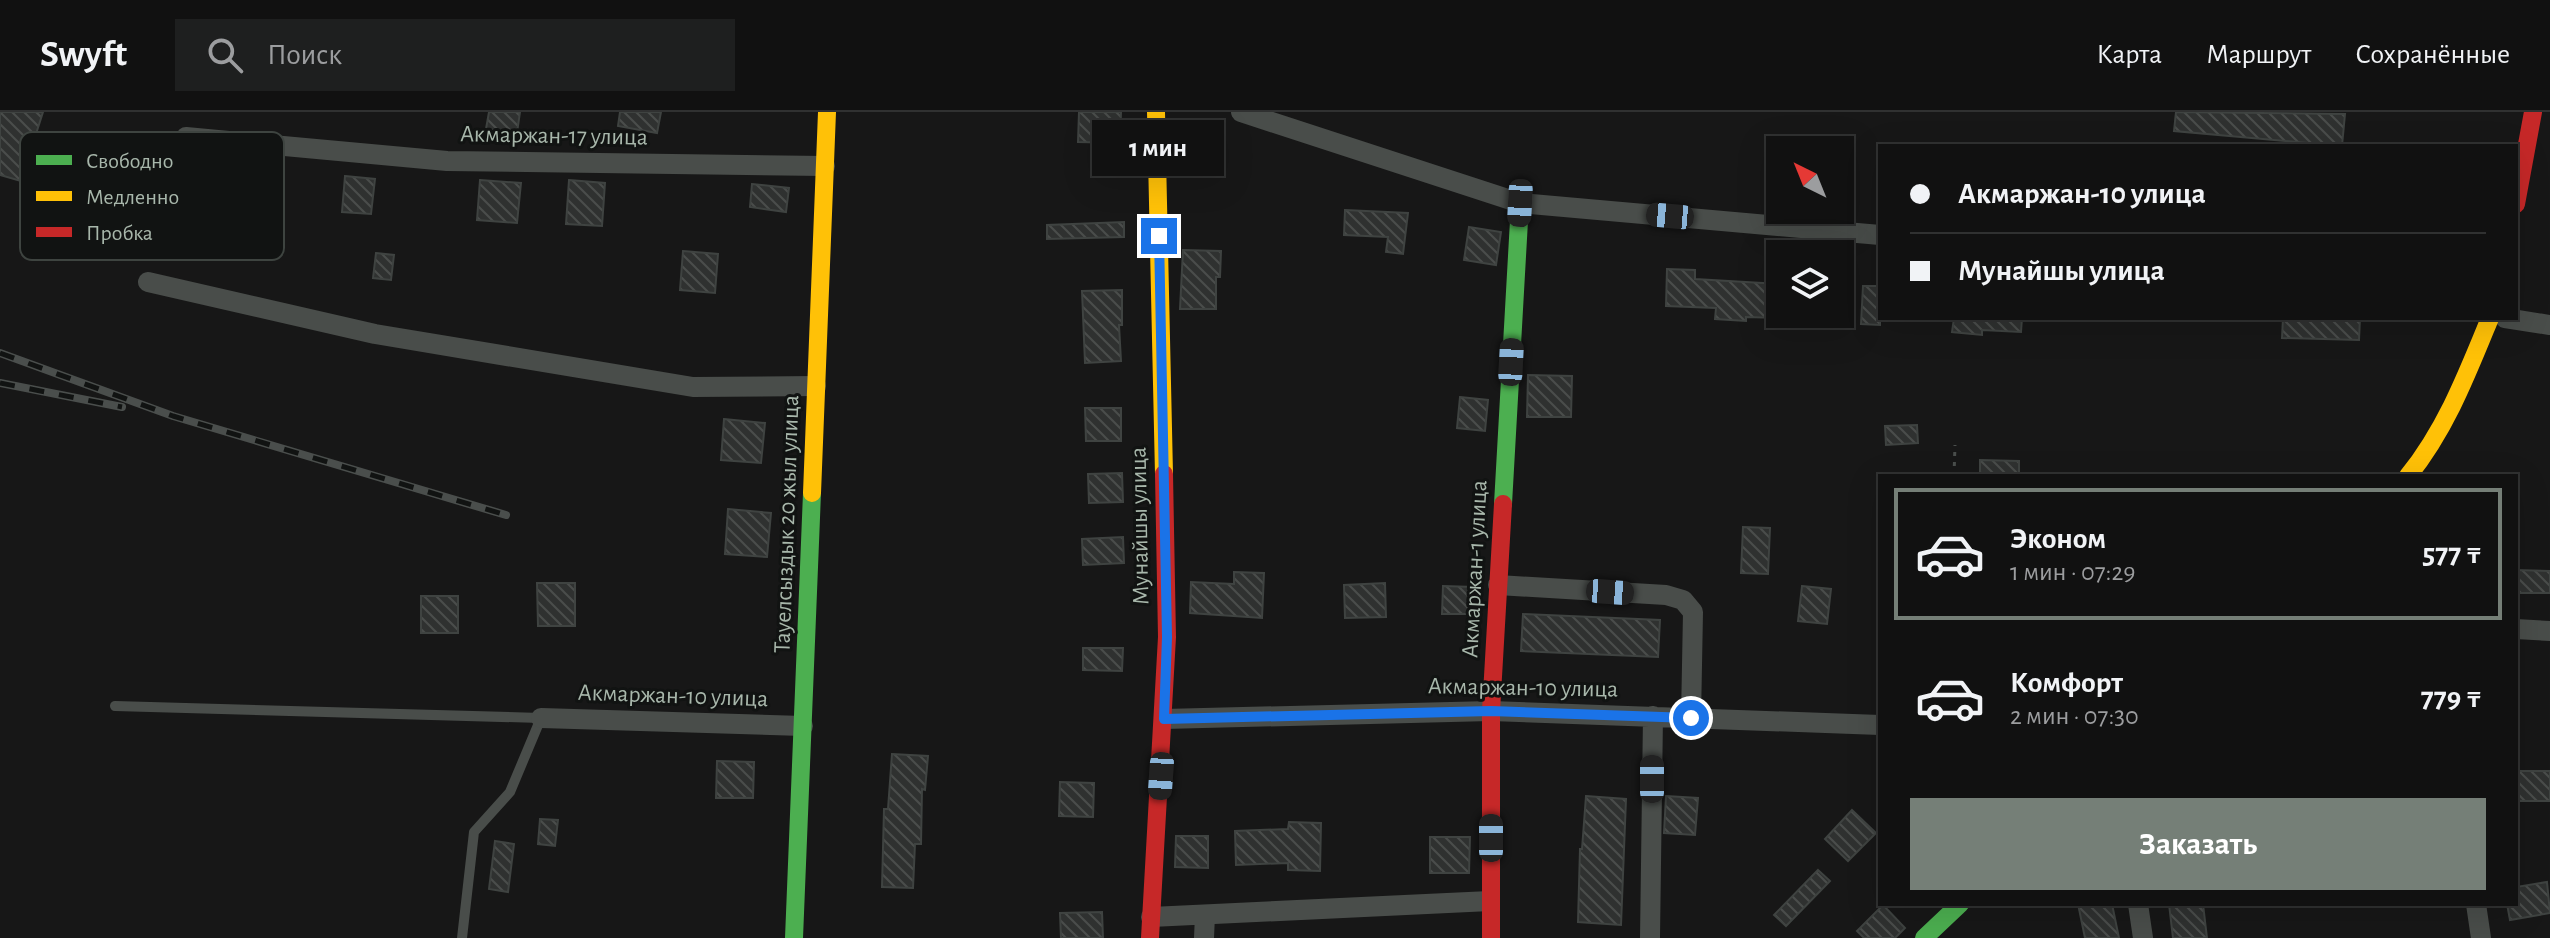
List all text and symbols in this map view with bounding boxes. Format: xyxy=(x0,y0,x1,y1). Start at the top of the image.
search box xyxy=(175,19,735,91)
icon: search xyxy=(203,33,247,77)
text: Swyft xyxy=(40,36,127,74)
text: Поиск xyxy=(267,40,342,70)
text: Карта xyxy=(2096,41,2162,69)
text: Маршрут xyxy=(2206,41,2311,69)
text: Сохранённые xyxy=(2355,41,2510,69)
callout: 1 мин xyxy=(1093,120,1225,176)
street label: Акмаржан-17 улица xyxy=(460,122,648,150)
legend xyxy=(20,132,284,260)
text: 1 мин xyxy=(1129,135,1187,161)
north arrow xyxy=(1766,136,1854,224)
map controls xyxy=(1766,136,1854,328)
text: Свободно xyxy=(86,150,174,172)
car xyxy=(1507,178,1533,228)
text: Акмаржан-10 улица xyxy=(1958,179,2206,209)
text: Медленно xyxy=(86,186,179,208)
car xyxy=(1645,202,1695,230)
route end xyxy=(1141,218,1177,254)
text: Пробка xyxy=(86,222,153,244)
button: layers xyxy=(1766,240,1854,328)
text: Мунайшы улица xyxy=(1958,256,2165,286)
car xyxy=(1498,337,1524,387)
street label: Тауелсыздык 20 жыл улица xyxy=(771,395,803,653)
street label: Мунайшы улица xyxy=(1127,447,1153,605)
street label: Акмаржан-1 улица xyxy=(1458,480,1492,658)
icon: car xyxy=(1914,518,1986,590)
text: Эконом xyxy=(2010,524,2106,554)
text: 577 ₸ xyxy=(2422,539,2482,569)
text: 1 мин · 07:29 xyxy=(2010,559,2136,585)
car xyxy=(1585,578,1635,606)
icon: car xyxy=(1914,662,1986,734)
text: Комфорт xyxy=(2010,668,2123,698)
street label: Акмаржан-10 улица xyxy=(1428,674,1618,702)
street label: Акмаржан-10 улица xyxy=(577,681,769,711)
text: 779 ₸ xyxy=(2421,683,2482,713)
route start xyxy=(1673,700,1709,736)
text: 2 мин · 07:30 xyxy=(2010,703,2139,729)
car xyxy=(1147,751,1175,801)
car xyxy=(1640,755,1664,803)
button: Заказать xyxy=(1910,798,2486,890)
car xyxy=(1479,814,1503,862)

